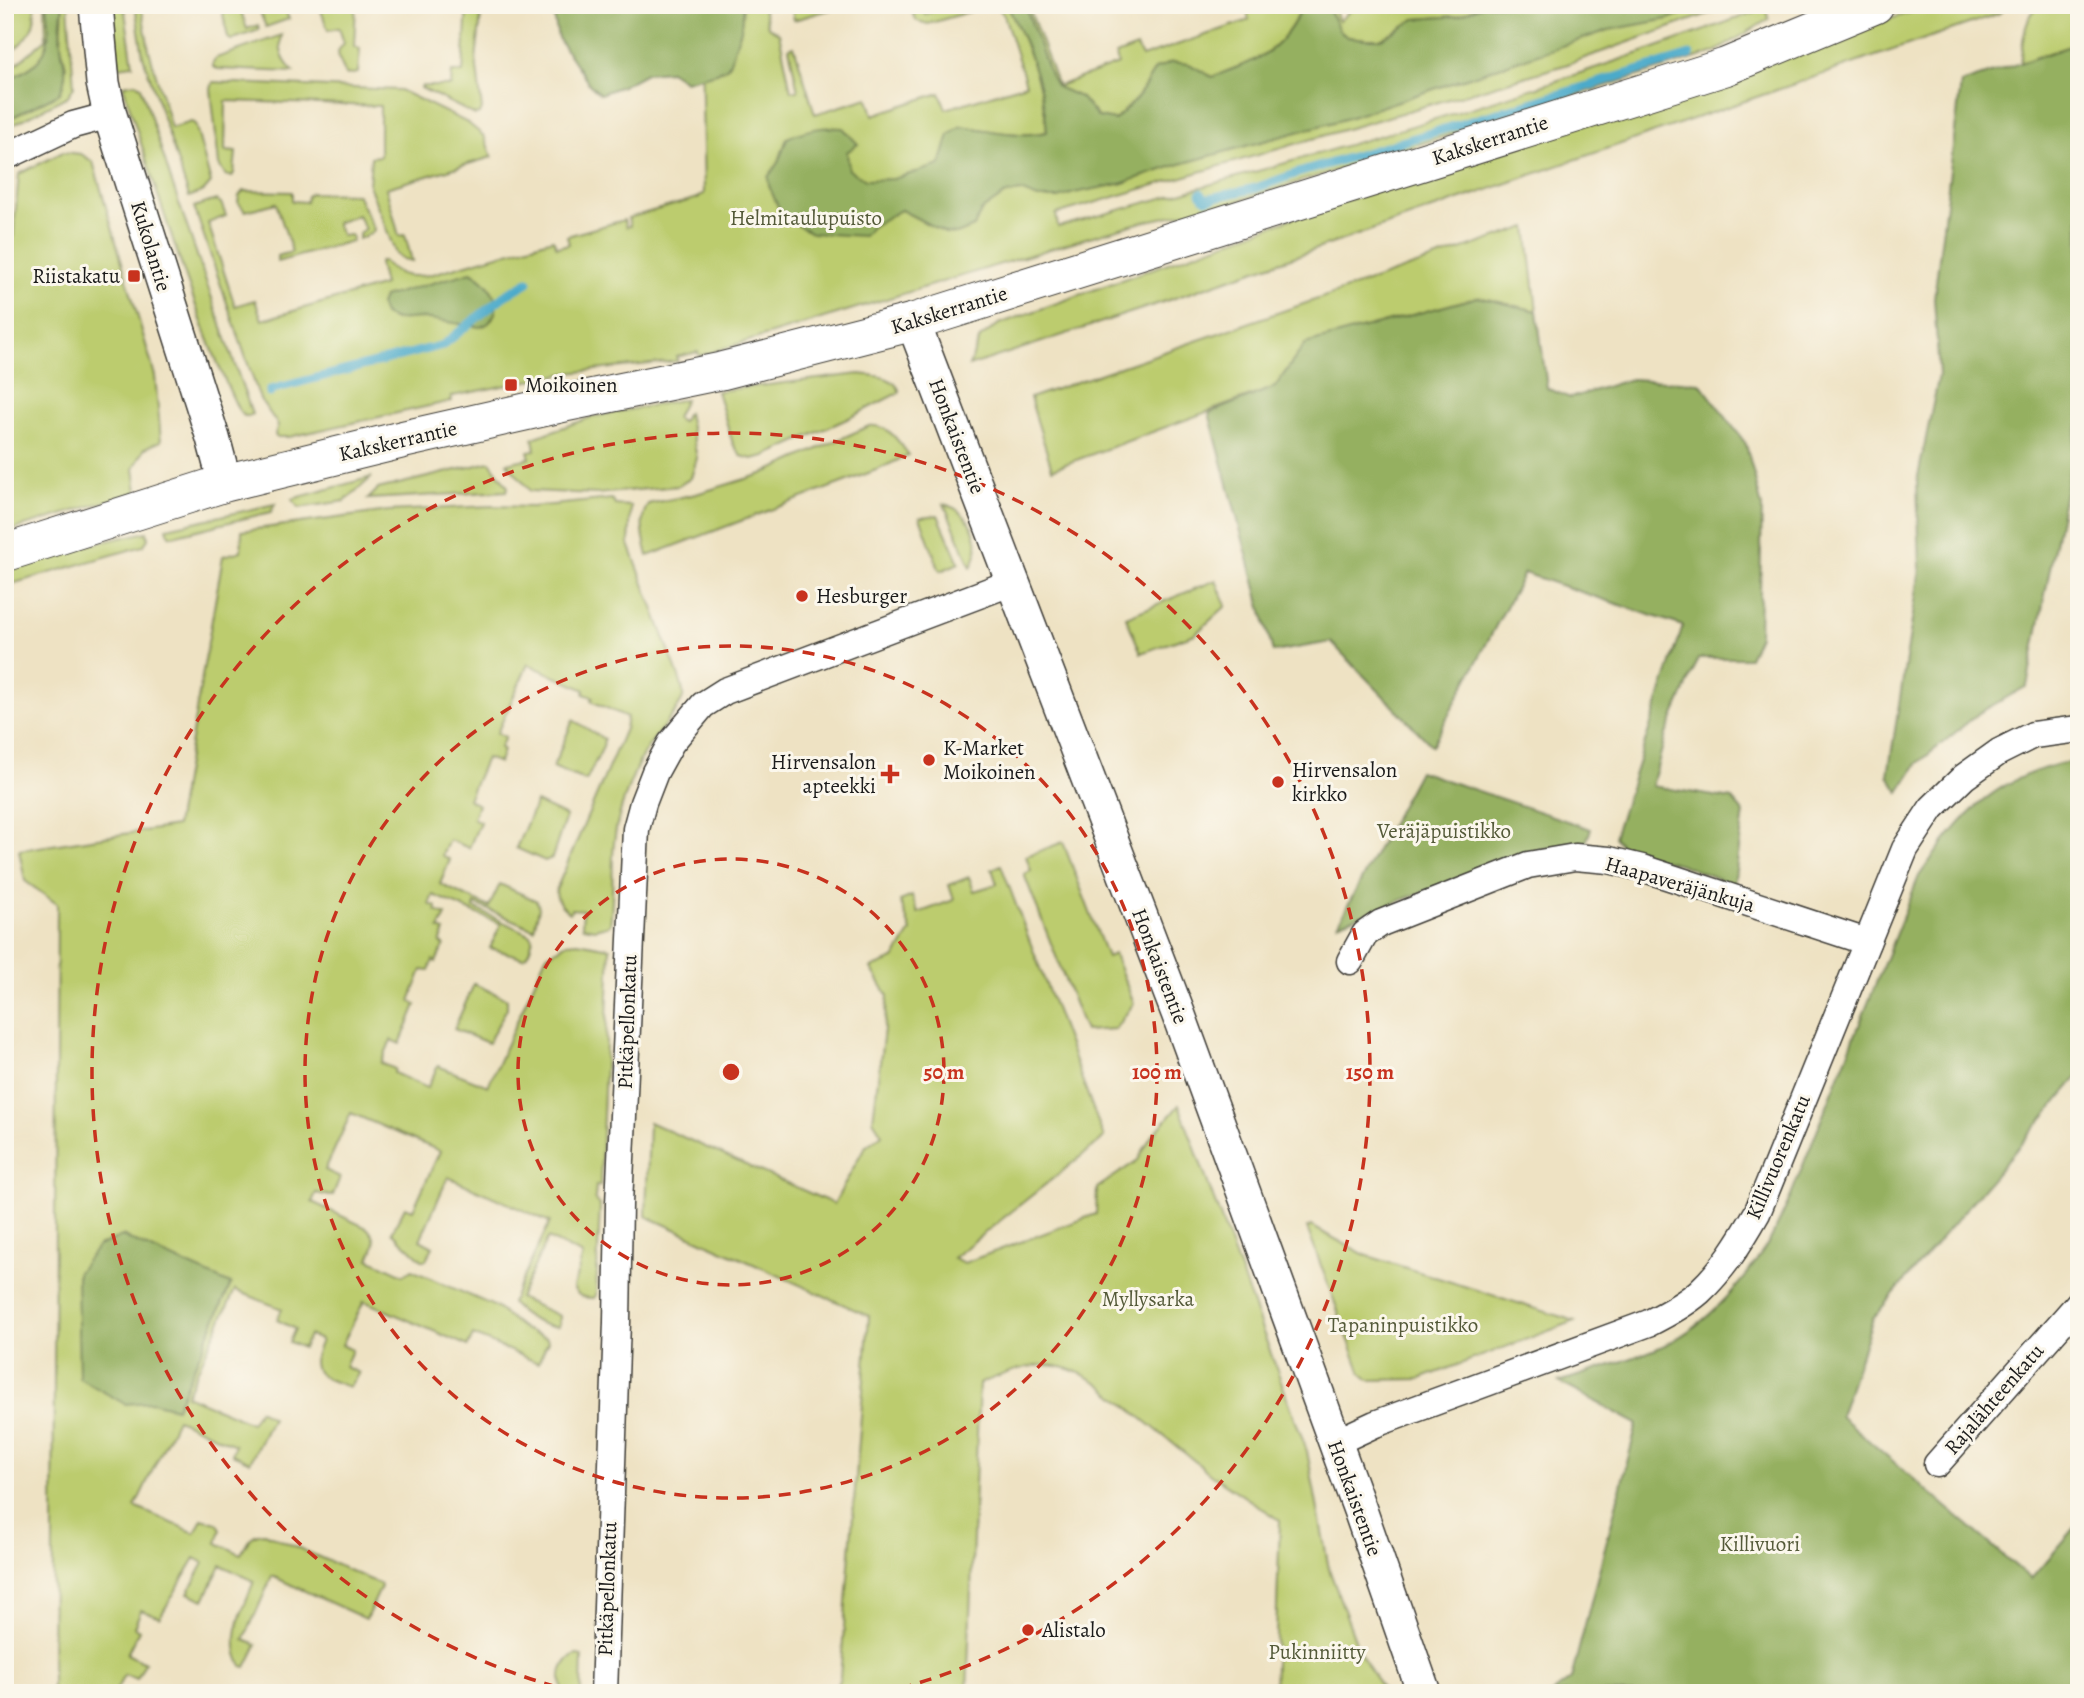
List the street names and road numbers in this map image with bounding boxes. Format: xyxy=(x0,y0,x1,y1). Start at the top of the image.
street label: Kakskerrantie xyxy=(1428,108,1552,172)
street label: Kukolantie xyxy=(124,197,178,295)
street label: Kakskerrantie xyxy=(887,279,1011,341)
street label: Honkaistentie xyxy=(922,374,992,498)
street label: Kakskerrantie xyxy=(336,414,460,468)
street label: Haapaveräjänkuja xyxy=(1602,849,1759,919)
street label: Honkaistentie xyxy=(1125,904,1195,1028)
street label: Pitkäpellonkatu xyxy=(611,954,643,1090)
street label: Killivuorenkatu xyxy=(1739,1090,1817,1224)
street label: Rajalähteenkatu xyxy=(1938,1337,2050,1461)
street label: Honkaistentie xyxy=(1321,1436,1389,1560)
street label: Pitkäpellonkatu xyxy=(591,1521,623,1657)

